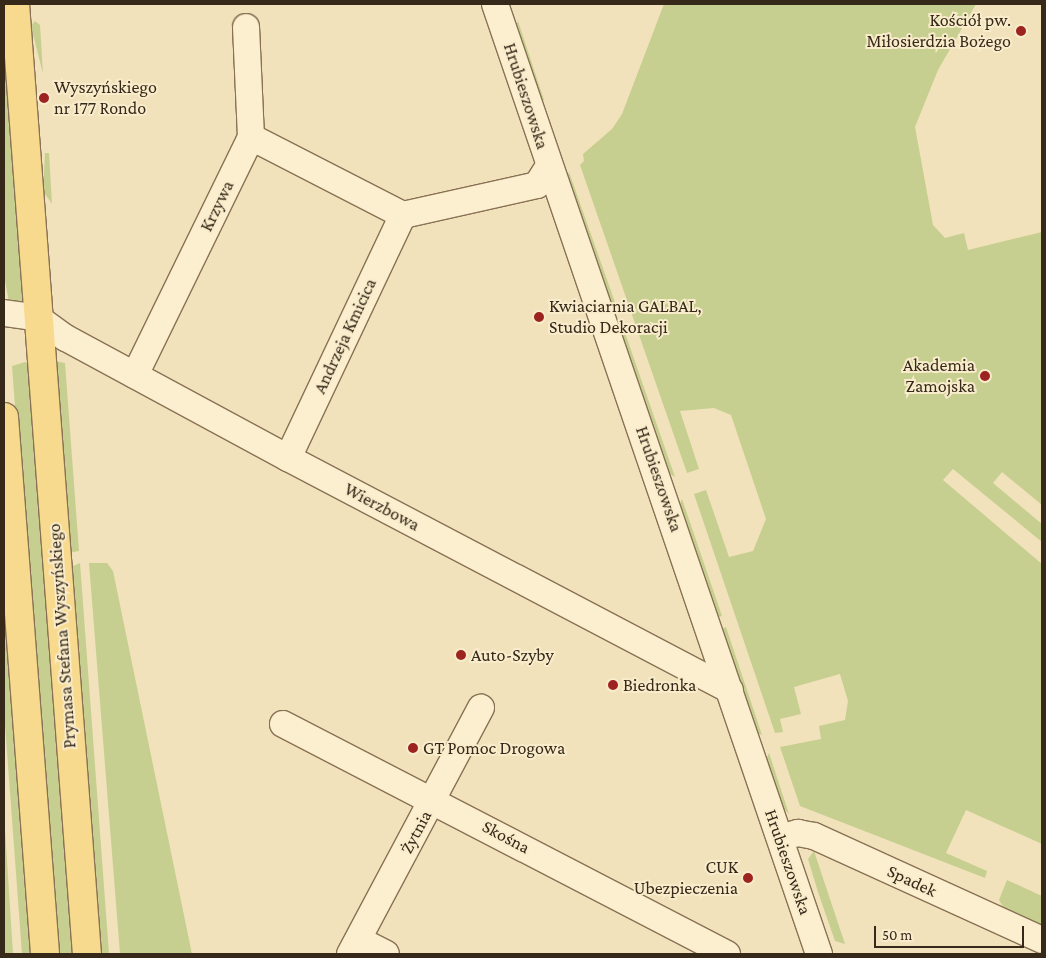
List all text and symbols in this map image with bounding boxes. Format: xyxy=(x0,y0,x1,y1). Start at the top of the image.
place label: Kościół pw. Miłosierdzia Bożego xyxy=(867,10,1011,52)
marker: Kościół pw. Miłosierdzia Bożego xyxy=(1015,25,1027,37)
street label: Hrubieszowska xyxy=(499,40,553,152)
place label: Wyszyńskiego nr 177 Rondo xyxy=(54,77,157,120)
marker: Wyszyńskiego nr 177 Rondo xyxy=(38,92,50,104)
street label: Krzywa xyxy=(195,177,239,235)
street label: Andrzeja Kmicica xyxy=(309,275,381,397)
place label: Kwiaciarnia GALBAL, Studio Dekoracji xyxy=(549,296,702,338)
marker: Kwiaciarnia GALBAL, Studio Dekoracji xyxy=(533,311,545,323)
place label: Akademia Zamojska xyxy=(903,355,975,398)
marker: Akademia Zamojska xyxy=(979,370,991,382)
street label: Hrubieszowska xyxy=(631,423,687,535)
street label: Wierzbowa xyxy=(341,478,423,536)
street label: Prymasa Stefana Wyszyńskiego xyxy=(43,523,81,749)
place label: Auto-Szyby xyxy=(471,644,554,666)
marker: Auto-Szyby xyxy=(455,649,467,661)
place label: Biedronka xyxy=(623,674,696,696)
marker: Biedronka xyxy=(607,679,619,691)
place label: GT Pomoc Drogowa xyxy=(423,737,565,759)
marker: GT Pomoc Drogowa xyxy=(407,742,419,754)
street label: Hrubieszowska xyxy=(760,806,816,918)
street label: Żytnia xyxy=(396,807,436,857)
street label: Skośna xyxy=(478,816,534,858)
place label: CUK Ubezpieczenia xyxy=(634,857,738,900)
street label: Spadek xyxy=(884,860,940,902)
marker: CUK Ubezpieczenia xyxy=(742,872,754,884)
scale bar xyxy=(876,916,1026,948)
text: 50 m xyxy=(882,927,912,943)

